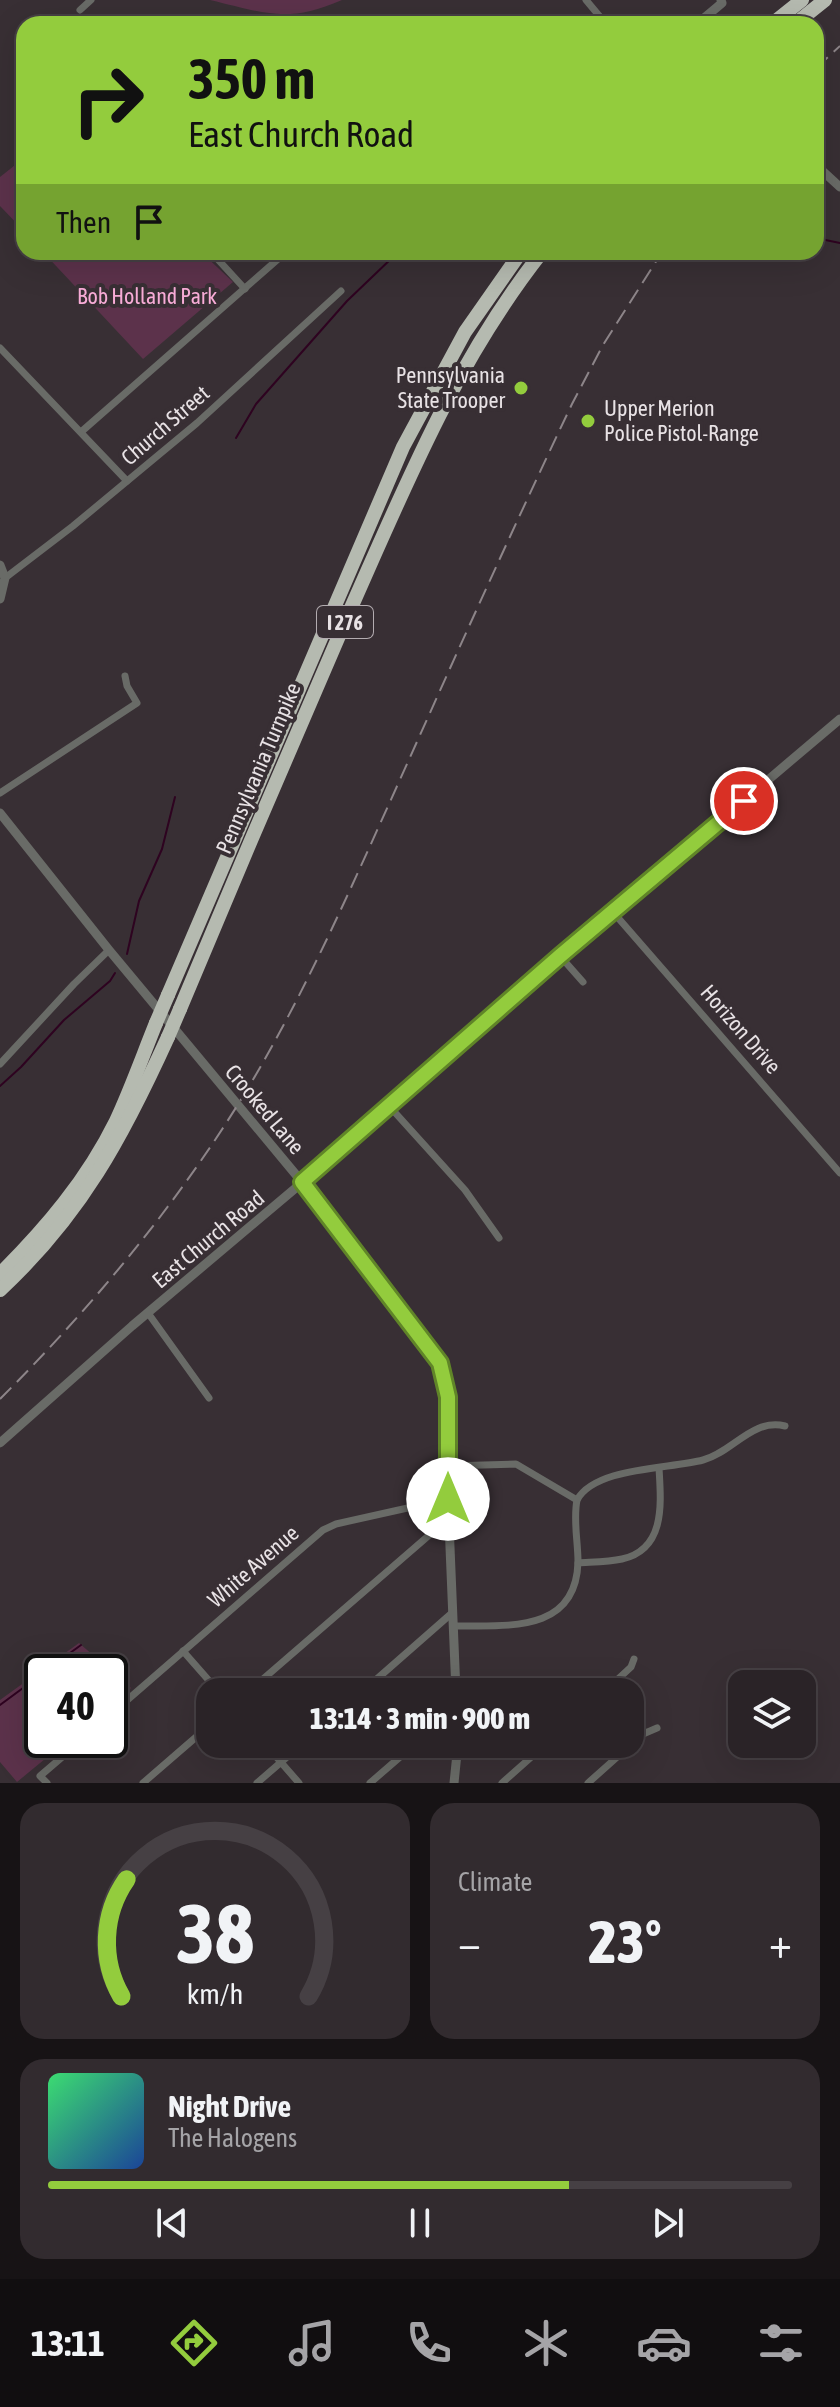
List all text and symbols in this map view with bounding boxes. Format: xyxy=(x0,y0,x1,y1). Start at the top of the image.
text: 350 m xyxy=(188,47,315,111)
icon: right xyxy=(56,48,160,152)
text: East Church Road xyxy=(188,113,414,155)
icon: arrive xyxy=(127,200,171,244)
text: Then xyxy=(56,205,111,239)
park label: Bob Holland Park xyxy=(77,283,217,309)
place label: Pennsylvania State Trooper xyxy=(396,362,506,413)
marker: Pennsylvania State Trooper xyxy=(512,379,530,397)
street label: Church Street xyxy=(116,380,214,470)
place label: Upper Merion Police Pistol-Range xyxy=(604,395,759,446)
marker: Upper Merion Police Pistol-Range xyxy=(579,412,597,430)
road number: I 276 xyxy=(317,606,373,638)
street label: Pennsylvania Turnpike xyxy=(210,678,306,858)
pin xyxy=(710,767,778,835)
icon: arrive xyxy=(722,779,766,823)
street label: Horizon Drive xyxy=(695,979,787,1079)
street label: Crooked Lane xyxy=(220,1059,310,1159)
street label: East Church Road xyxy=(147,1185,269,1293)
position arrow xyxy=(406,1457,490,1541)
street label: White Avenue xyxy=(202,1520,304,1612)
speed limit sign: 40 xyxy=(24,1654,128,1758)
map controls xyxy=(728,1670,816,1758)
button: layers xyxy=(728,1670,816,1758)
text: 13:14 · 3 min · 900 m xyxy=(310,1701,530,1735)
text: Climate xyxy=(458,1867,532,1897)
text: 38 xyxy=(176,1885,254,1981)
text: 23° xyxy=(589,1907,661,1976)
text: − xyxy=(458,1917,481,1967)
text: + xyxy=(769,1917,792,1967)
text: km/h xyxy=(187,1977,243,2010)
text: Night Drive xyxy=(168,2089,291,2123)
text: The Halogens xyxy=(168,2123,297,2153)
icon: previous xyxy=(150,2201,194,2245)
icon: pause xyxy=(398,2201,442,2245)
icon: next xyxy=(646,2201,690,2245)
icon: directions xyxy=(166,2315,222,2371)
icon: music xyxy=(284,2315,340,2371)
icon: phone xyxy=(401,2315,457,2371)
icon: climate xyxy=(518,2315,574,2371)
icon: car xyxy=(636,2315,692,2371)
icon: filters xyxy=(753,2315,809,2371)
text: 13:11 xyxy=(31,2322,105,2364)

